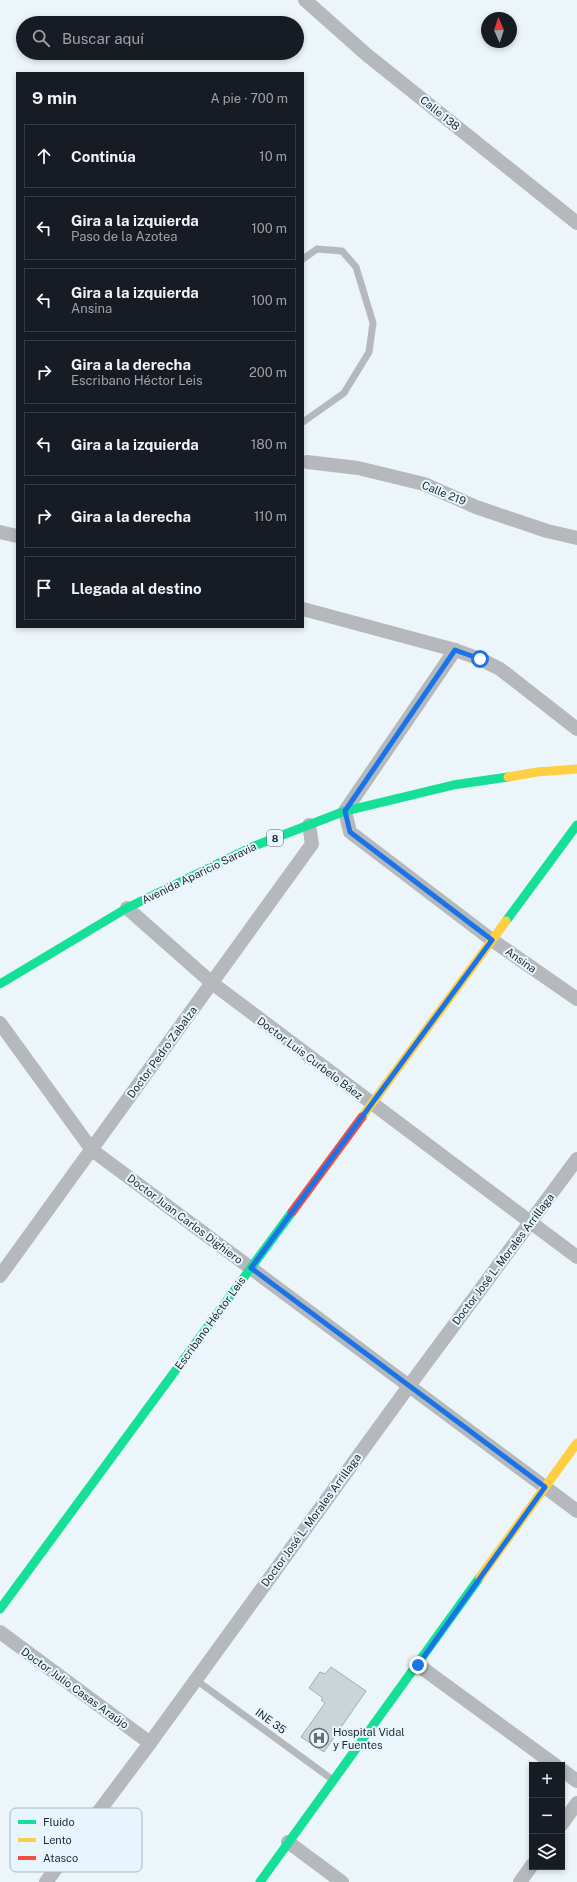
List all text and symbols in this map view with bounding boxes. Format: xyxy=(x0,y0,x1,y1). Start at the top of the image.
north arrow xyxy=(481,12,517,48)
search box xyxy=(16,16,304,60)
icon: search xyxy=(30,27,52,49)
text: Buscar aquí xyxy=(62,30,144,47)
text: 9 min xyxy=(32,88,77,108)
text: A pie · 700 m xyxy=(210,91,288,106)
street label: Calle 138 xyxy=(418,94,462,132)
icon: ahead xyxy=(33,145,55,167)
text: Continúa xyxy=(71,148,136,165)
text: 10 m xyxy=(259,149,287,164)
text: Gira a la izquierda xyxy=(71,212,199,229)
icon: left xyxy=(33,217,55,239)
text: 100 m xyxy=(251,221,287,236)
text: Paso de la Azotea xyxy=(71,229,177,244)
text: Gira a la izquierda xyxy=(71,284,199,301)
icon: left xyxy=(33,289,55,311)
text: 100 m xyxy=(251,293,287,308)
text: Ansina xyxy=(71,301,112,316)
text: Gira a la derecha xyxy=(71,356,191,373)
icon: right xyxy=(33,361,55,383)
text: 200 m xyxy=(249,365,287,380)
text: Escribano Héctor Leis xyxy=(71,373,203,388)
icon: left xyxy=(33,433,55,455)
text: Gira a la izquierda xyxy=(71,436,199,453)
text: 180 m xyxy=(251,437,287,452)
street label: Calle 219 xyxy=(420,479,468,507)
icon: right xyxy=(33,505,55,527)
text: Gira a la derecha xyxy=(71,508,191,525)
text: 110 m xyxy=(254,509,287,524)
icon: arrive xyxy=(33,577,55,599)
text: Llegada al destino xyxy=(71,580,202,597)
route start xyxy=(471,650,489,668)
road number: 8 xyxy=(267,830,283,846)
street label: Avenida Aparicio Saravia xyxy=(140,840,258,906)
street label: Ansina xyxy=(503,945,539,975)
street label: Doctor Pedro Zabalza xyxy=(125,1004,199,1100)
street label: Doctor Luis Curbelo Báez xyxy=(255,1015,365,1101)
street label: Doctor Juan Carlos Dighiero xyxy=(125,1172,245,1266)
street label: Doctor José L. Morales Arrillaga xyxy=(450,1191,556,1327)
street label: Escribano Héctor Leis xyxy=(172,1274,248,1372)
street label: Doctor José L. Morales Arrillaga xyxy=(259,1451,363,1589)
street label: Doctor Julio Casas Araújo xyxy=(19,1645,131,1731)
route end xyxy=(409,1656,427,1674)
street label: INE 35 xyxy=(253,1706,289,1736)
place label: Hospital Vidal y Fuentes xyxy=(333,1726,405,1751)
hospital icon: Hospital Vidal y Fuentes xyxy=(308,1727,330,1749)
map controls xyxy=(529,1762,565,1870)
button: + xyxy=(529,1762,565,1798)
button: − xyxy=(529,1798,565,1834)
legend xyxy=(10,1808,142,1872)
text: Fluido xyxy=(43,1816,75,1828)
text: Lento xyxy=(43,1834,72,1846)
button: layers xyxy=(529,1834,565,1870)
text: Atasco xyxy=(43,1852,78,1864)

